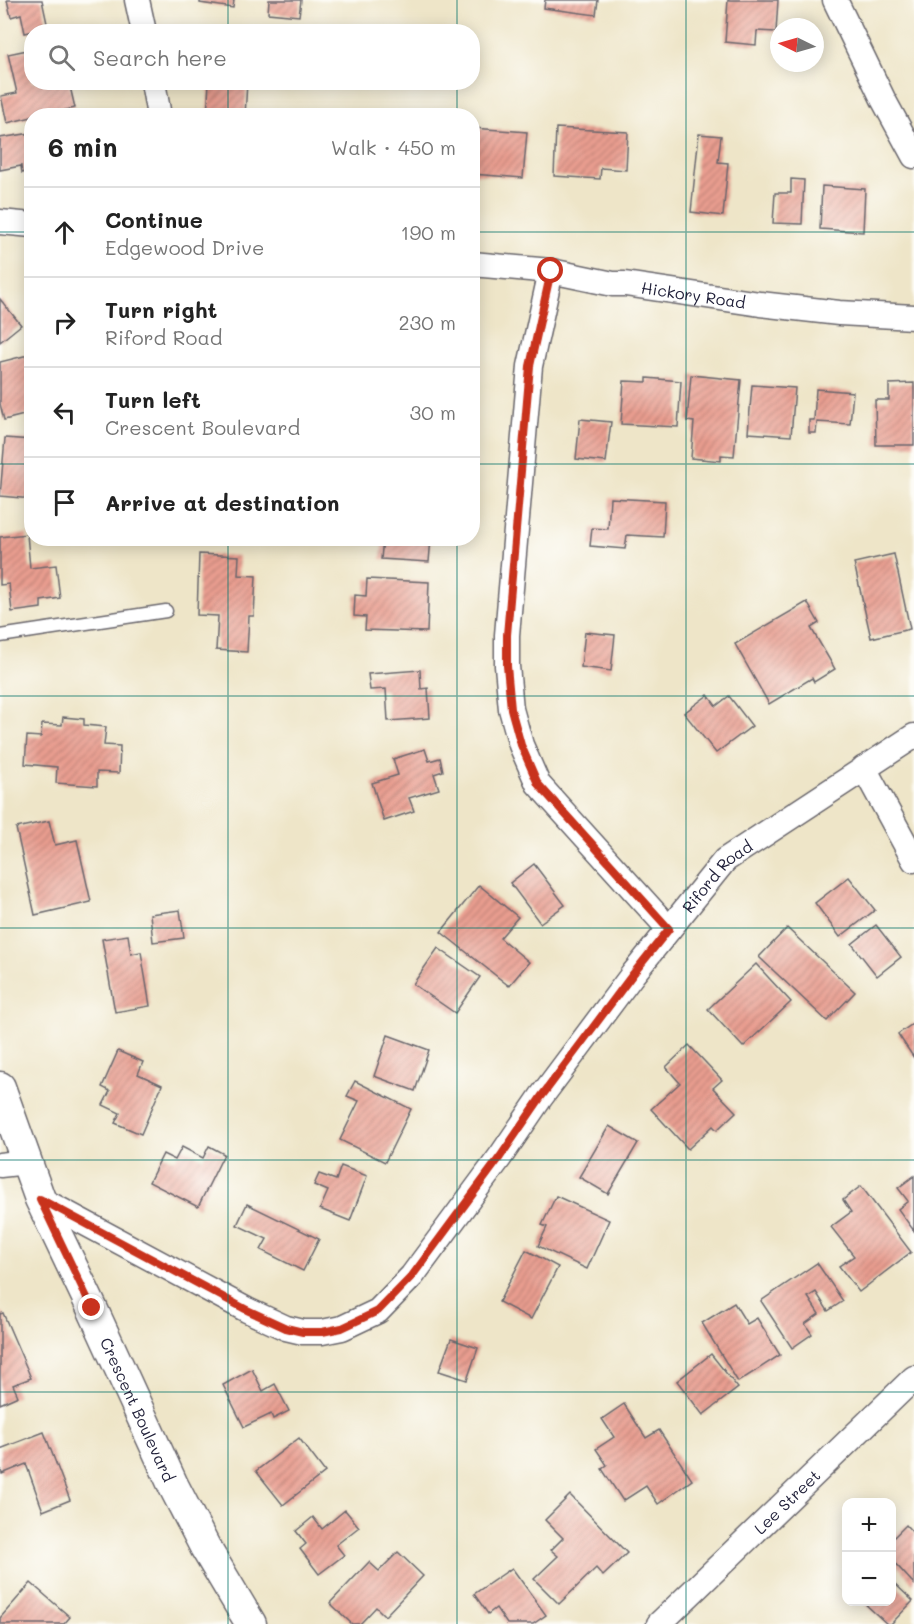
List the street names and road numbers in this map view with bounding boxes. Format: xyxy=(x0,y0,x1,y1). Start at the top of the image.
street label: Hickory Road xyxy=(640,276,747,312)
street label: Riford Road xyxy=(677,835,756,917)
street label: Crescent Boulevard xyxy=(96,1334,180,1485)
street label: Lee Street xyxy=(749,1464,824,1538)

